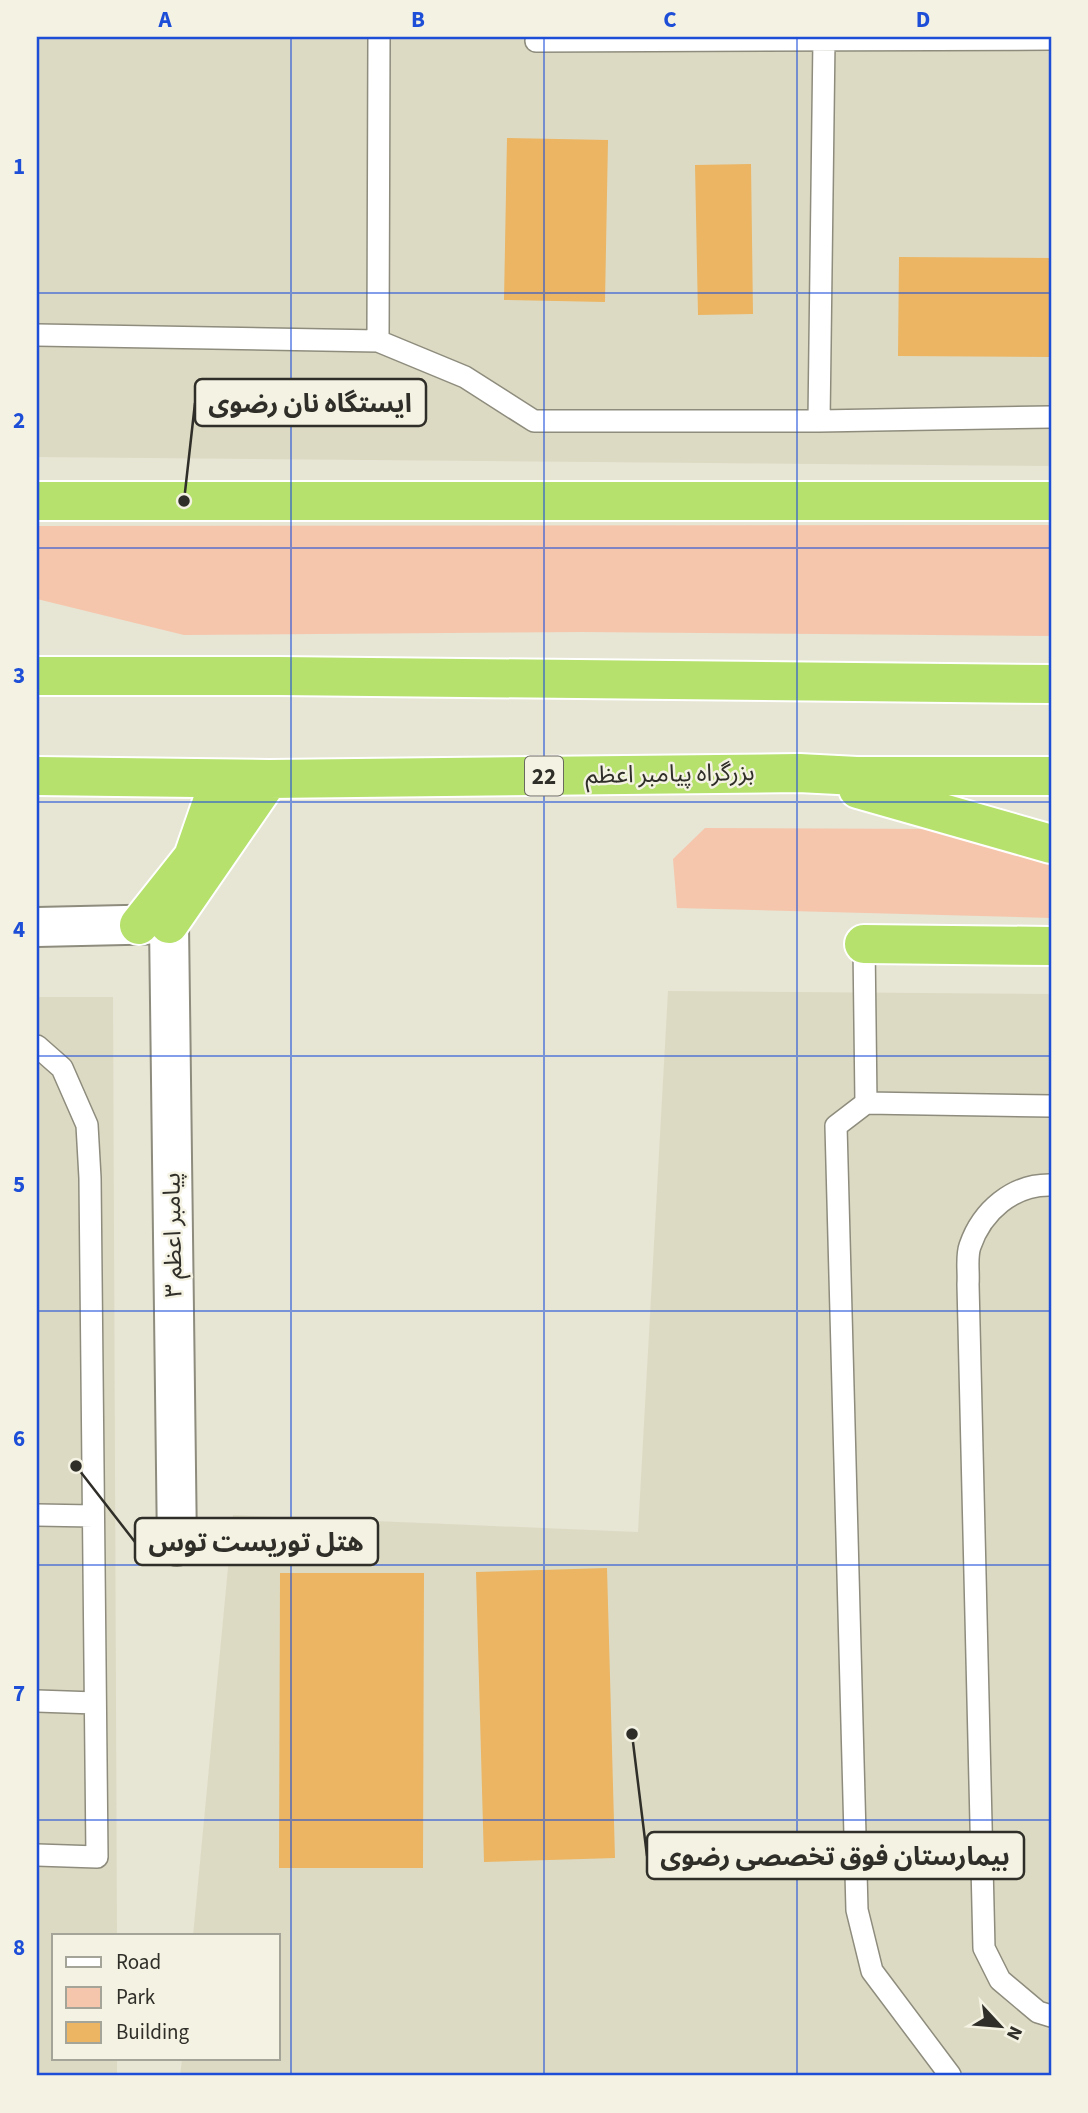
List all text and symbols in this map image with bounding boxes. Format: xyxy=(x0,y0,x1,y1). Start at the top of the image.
text: A xyxy=(157,3,172,36)
text: B xyxy=(411,3,425,36)
text: C xyxy=(663,3,677,36)
text: D xyxy=(916,3,930,36)
text: 1 xyxy=(13,150,25,183)
callout: ایستگاه نان رضوی xyxy=(195,379,426,426)
text: ایستگاه نان رضوی xyxy=(208,385,412,422)
text: 2 xyxy=(13,404,25,437)
text: 3 xyxy=(13,659,25,692)
street label: بزرگراه پیامبر اعظم xyxy=(585,755,755,793)
road number: 22 xyxy=(525,756,563,796)
text: 4 xyxy=(13,913,25,946)
text: 5 xyxy=(13,1168,25,1201)
street label: پیامبر اعظم ۳ xyxy=(154,1172,192,1298)
text: 6 xyxy=(13,1422,25,1455)
callout: هتل توریست توس xyxy=(135,1518,378,1565)
text: هتل توریست توس xyxy=(148,1524,364,1561)
text: 7 xyxy=(13,1677,25,1710)
callout: بیمارستان فوق تخصصی رضوی xyxy=(647,1832,1024,1879)
text: بیمارستان فوق تخصصی رضوی xyxy=(660,1838,1010,1875)
text: 8 xyxy=(13,1931,25,1964)
legend xyxy=(52,1934,280,2060)
text: Road xyxy=(116,1947,161,1977)
text: Park xyxy=(116,1982,156,2012)
north arrow xyxy=(965,1990,1036,2060)
text: Building xyxy=(116,2017,190,2047)
text: N xyxy=(999,2021,1029,2044)

